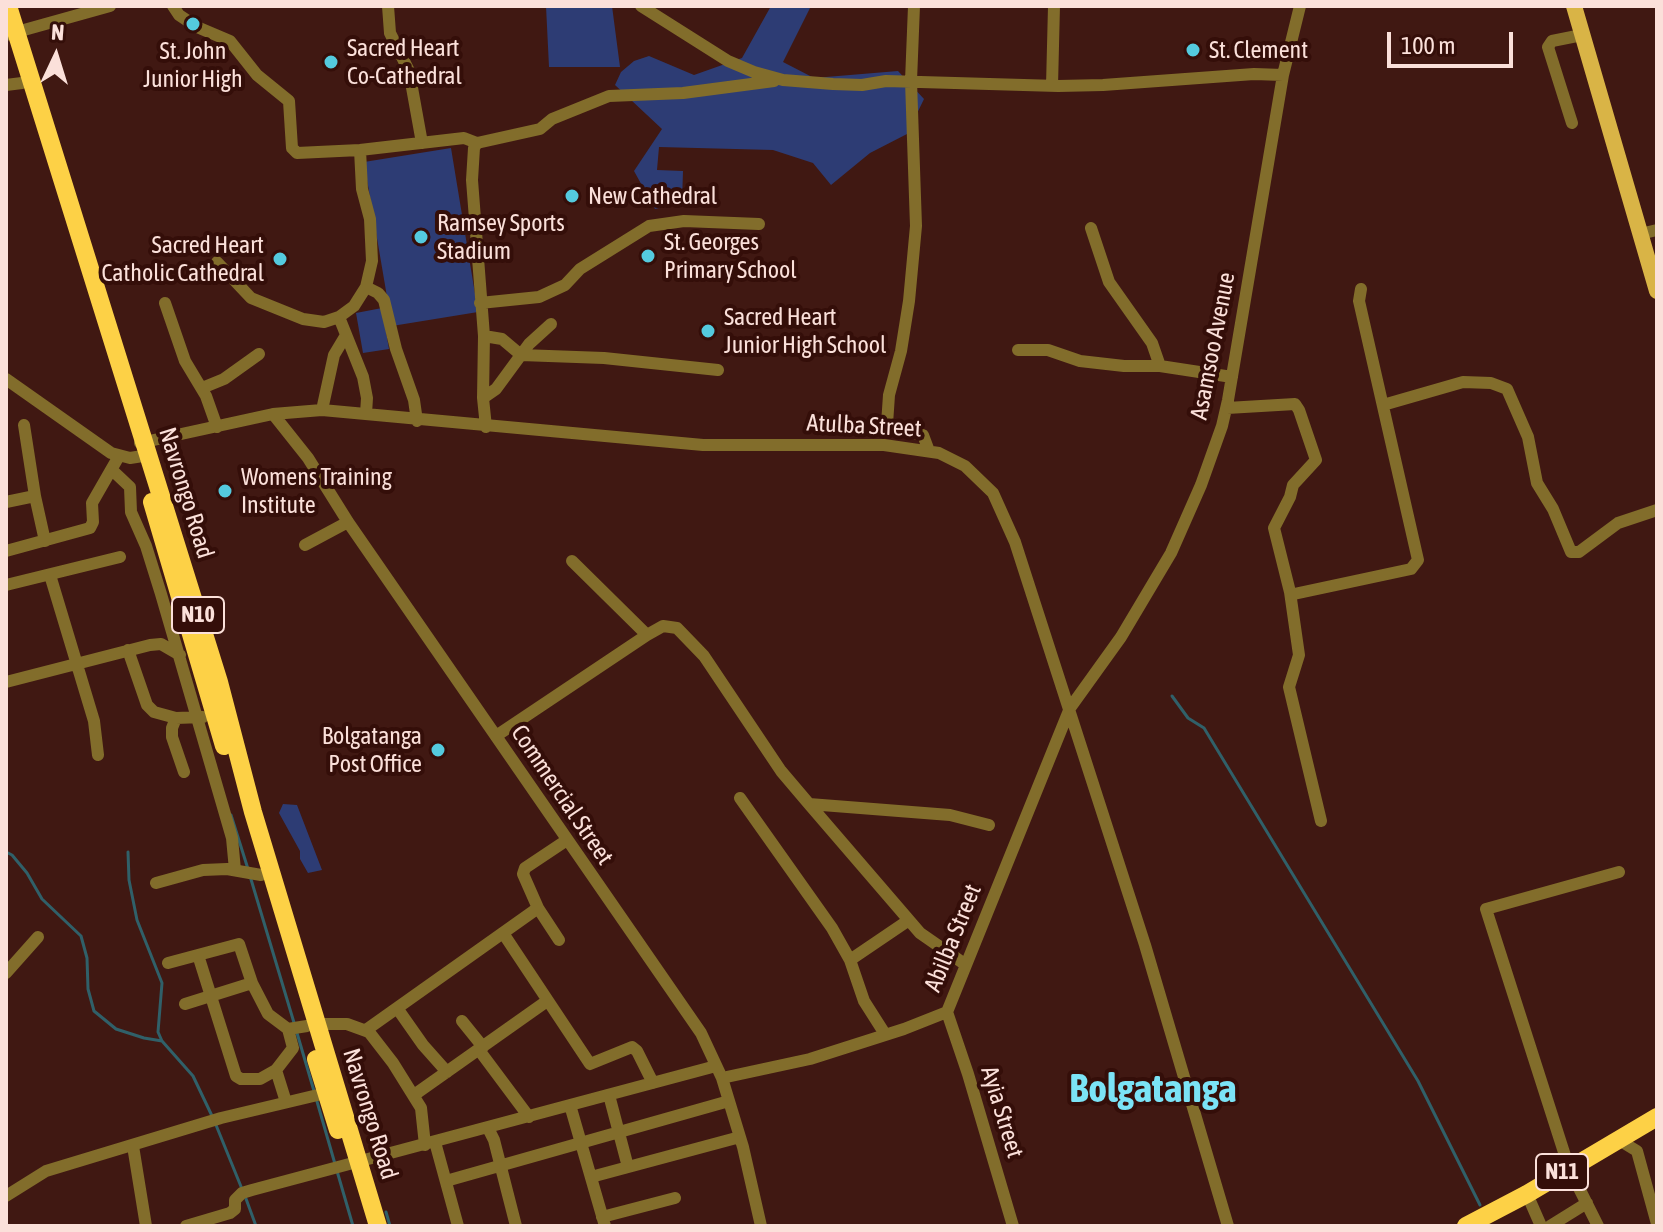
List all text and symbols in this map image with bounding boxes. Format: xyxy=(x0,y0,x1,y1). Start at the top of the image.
marker: St. John Junior High xyxy=(184,15,202,33)
north arrow xyxy=(16,16,96,96)
scale bar xyxy=(1391,16,1517,66)
text: N xyxy=(50,19,65,45)
text: 100 m xyxy=(1401,32,1455,59)
place label: Sacred Heart Co-Cathedral xyxy=(347,34,462,90)
place label: St. Clement xyxy=(1209,36,1308,64)
place label: St. John Junior High xyxy=(143,37,243,93)
marker: St. Clement xyxy=(1184,41,1202,59)
marker: Sacred Heart Co-Cathedral xyxy=(322,53,340,71)
place label: New Cathedral xyxy=(588,182,717,210)
marker: New Cathedral xyxy=(563,187,581,205)
place label: Ramsey Sports Stadium xyxy=(437,209,565,265)
marker: Ramsey Sports Stadium xyxy=(412,228,430,246)
place label: St. Georges Primary School xyxy=(664,228,797,284)
place label: Sacred Heart Catholic Cathedral xyxy=(101,231,264,287)
marker: St. Georges Primary School xyxy=(639,247,657,265)
marker: Sacred Heart Catholic Cathedral xyxy=(271,250,289,268)
street label: Asamsoo Avenue xyxy=(1185,270,1241,422)
place label: Sacred Heart Junior High School xyxy=(724,303,886,359)
marker: Sacred Heart Junior High School xyxy=(699,322,717,340)
street label: Atulba Street xyxy=(806,409,922,443)
street label: Navrongo Road xyxy=(152,424,220,562)
place label: Womens Training Institute xyxy=(241,463,392,519)
marker: Womens Training Institute xyxy=(216,482,234,500)
road number: N10 xyxy=(172,597,224,633)
street label: Commercial Street xyxy=(505,720,619,870)
place label: Bolgatanga Post Office xyxy=(322,722,422,778)
marker: Bolgatanga Post Office xyxy=(429,741,447,759)
street label: Abilba Street xyxy=(918,880,988,996)
street label: Navrongo Road xyxy=(336,1045,404,1183)
street label: Ayia Street xyxy=(974,1063,1030,1161)
district label: Bolgatanga xyxy=(1069,1065,1237,1113)
road number: N11 xyxy=(1536,1154,1588,1190)

